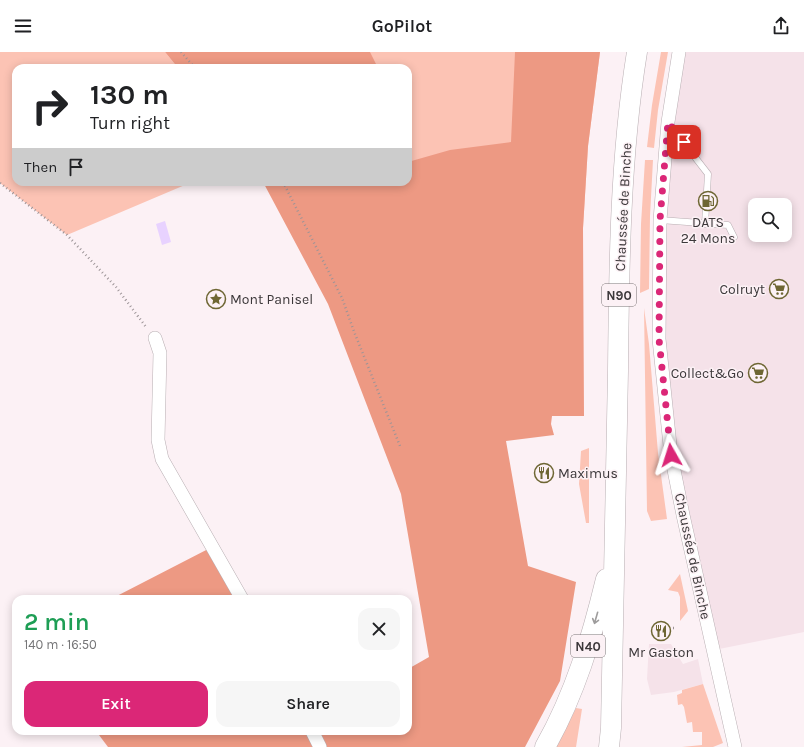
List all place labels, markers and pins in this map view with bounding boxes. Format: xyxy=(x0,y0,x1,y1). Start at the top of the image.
pin xyxy=(667,125,701,159)
fuel station icon: DATS 24 Mons xyxy=(697,190,719,212)
place label: DATS 24 Mons xyxy=(681,214,735,247)
supermarket icon: Colruyt xyxy=(768,278,790,300)
place label: Colruyt xyxy=(720,281,765,298)
place icon: Mont Panisel xyxy=(205,288,227,310)
place label: Mont Panisel xyxy=(230,291,313,308)
supermarket icon: Collect&Go xyxy=(747,362,769,384)
place label: Collect&Go xyxy=(671,365,744,382)
restaurant icon: Maximus xyxy=(533,462,555,484)
place label: Maximus xyxy=(558,465,618,482)
restaurant icon: Mr Gaston xyxy=(650,620,672,642)
place label: Mr Gaston xyxy=(628,644,694,661)

